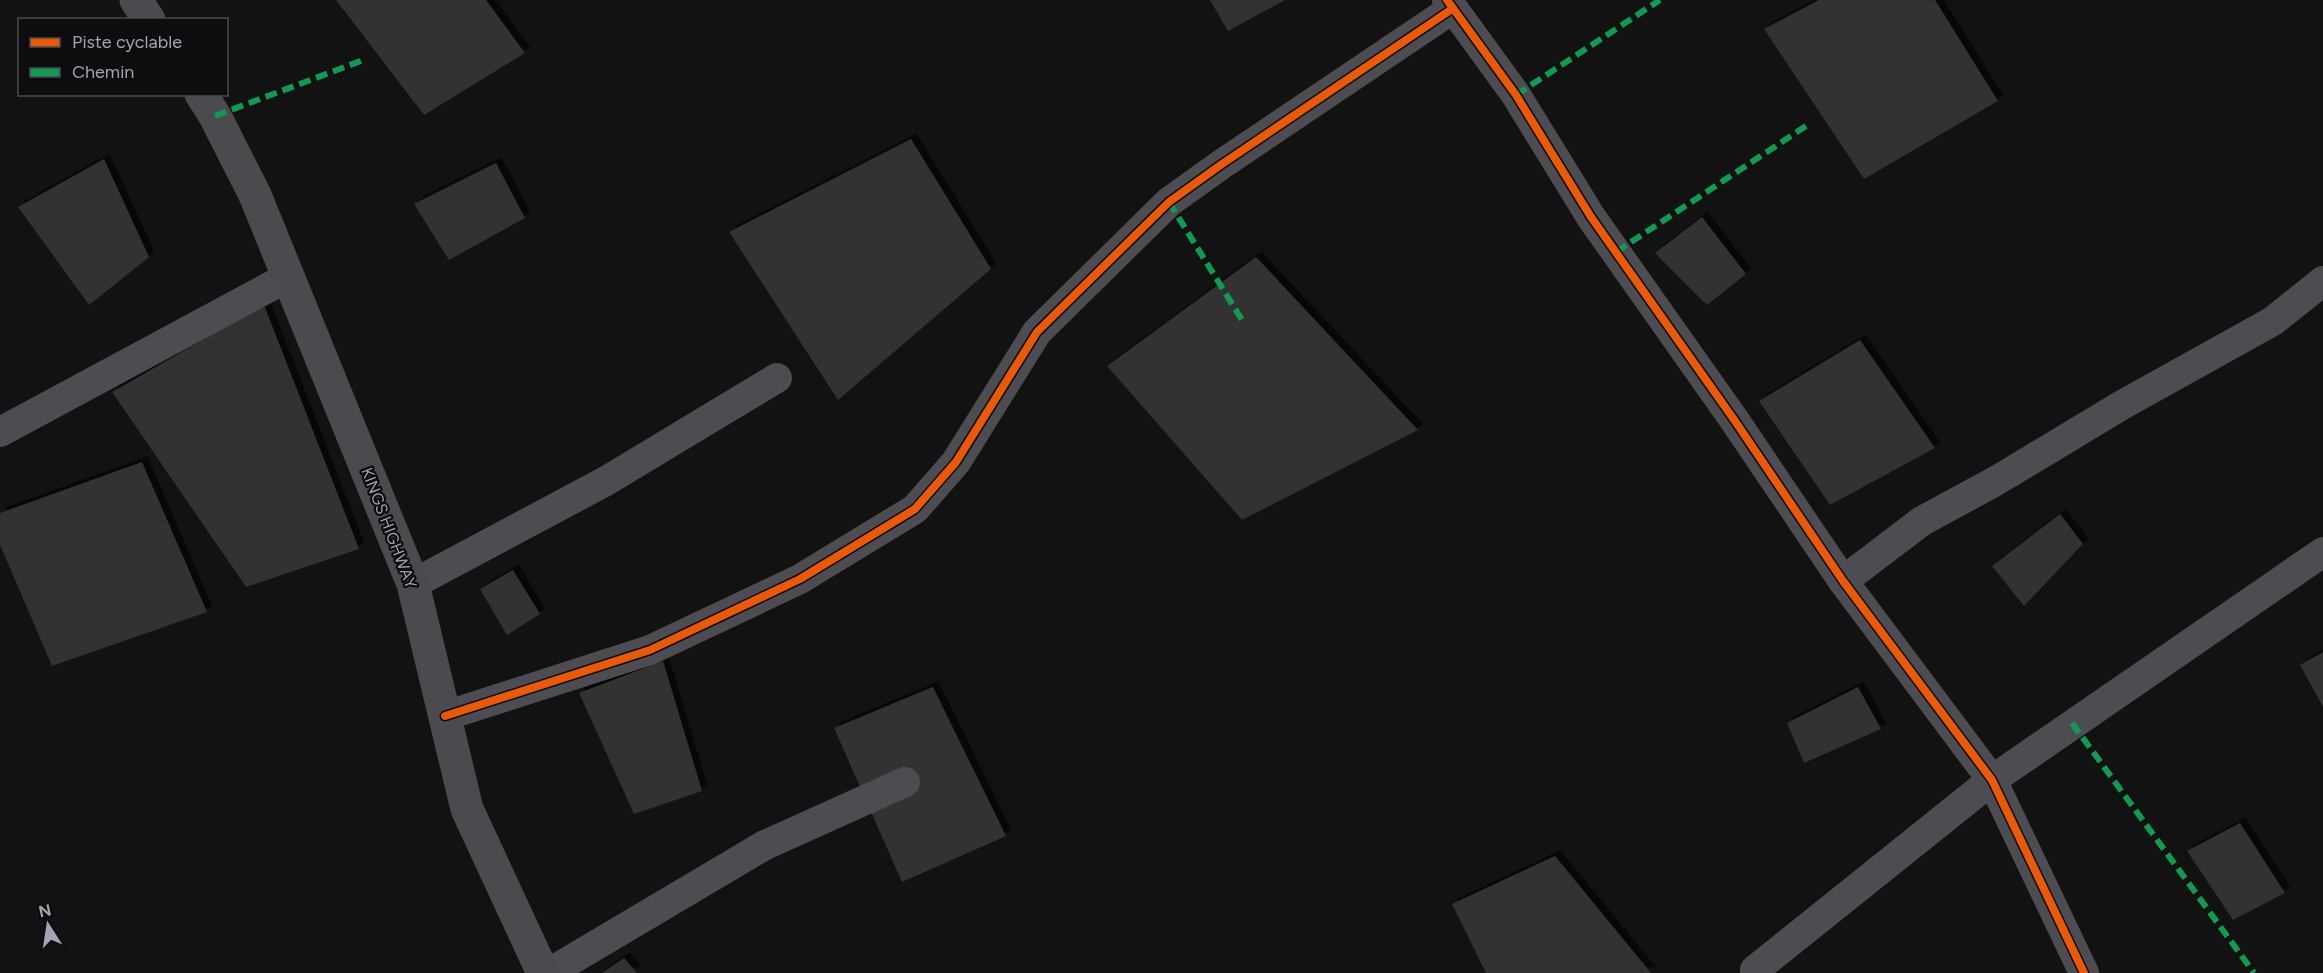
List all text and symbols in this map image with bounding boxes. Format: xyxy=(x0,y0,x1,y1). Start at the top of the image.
legend xyxy=(18,18,228,96)
text: Piste cyclable xyxy=(72,31,182,53)
text: Chemin xyxy=(72,61,134,83)
street label: KINGS HIGHWAY xyxy=(357,465,421,592)
north arrow xyxy=(18,895,78,955)
text: N xyxy=(37,900,53,921)

